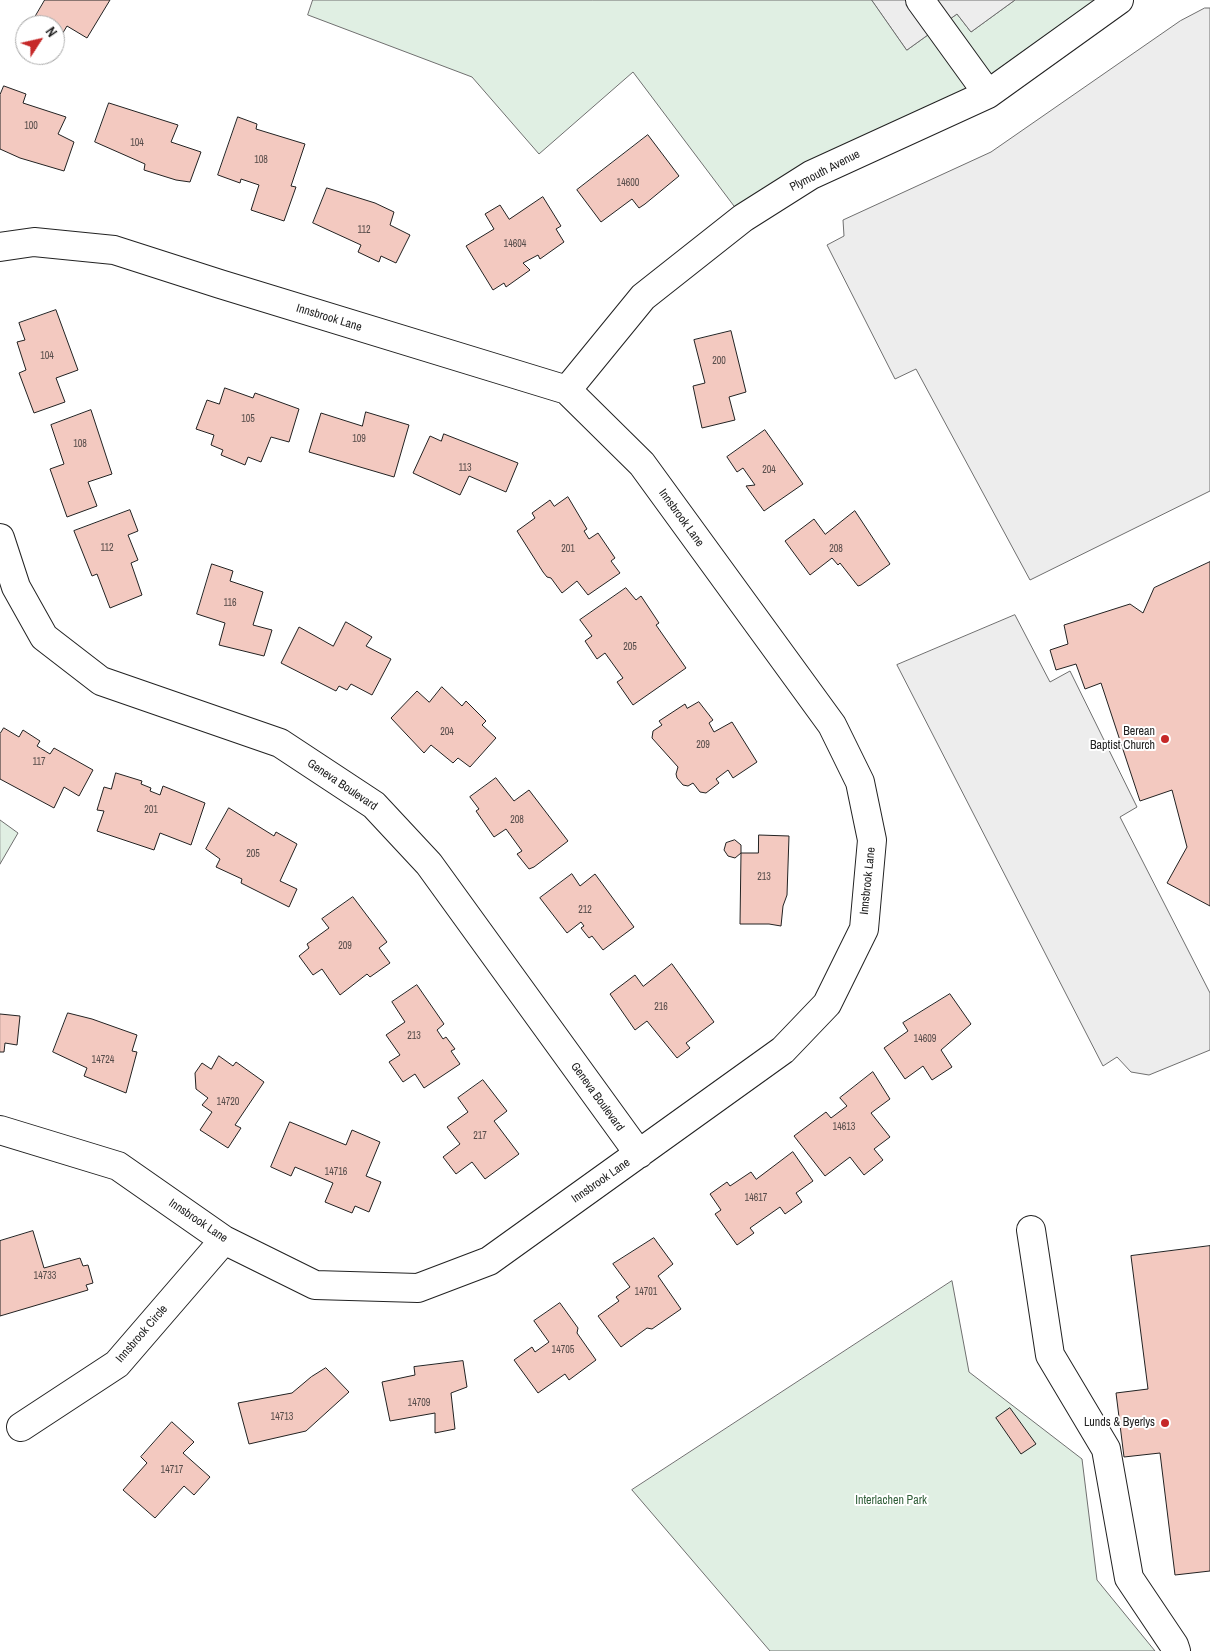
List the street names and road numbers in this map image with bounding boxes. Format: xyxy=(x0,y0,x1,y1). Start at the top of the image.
street label: Plymouth Avenue xyxy=(787,147,863,195)
street label: Innsbrook Lane xyxy=(294,301,364,335)
street label: Innsbrook Lane xyxy=(655,486,707,550)
street label: Geneva Boulevard xyxy=(304,756,380,814)
street label: Innsbrook Lane xyxy=(857,847,879,915)
street label: Geneva Boulevard xyxy=(567,1060,627,1134)
street label: Innsbrook Lane xyxy=(569,1156,633,1206)
street label: Innsbrook Lane xyxy=(166,1196,230,1246)
street label: Innsbrook Circle xyxy=(113,1302,171,1366)

